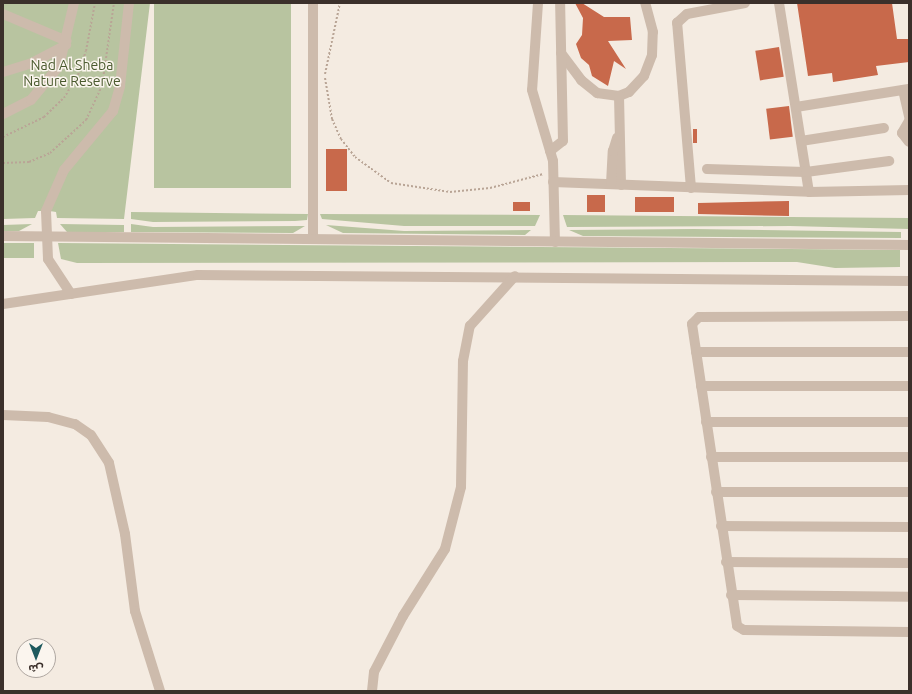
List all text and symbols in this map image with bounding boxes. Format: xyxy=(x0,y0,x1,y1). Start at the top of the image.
park label: Nad Al Sheba Nature Reserve xyxy=(23,57,121,90)
north arrow xyxy=(16,638,56,678)
text: ش xyxy=(28,663,44,675)

